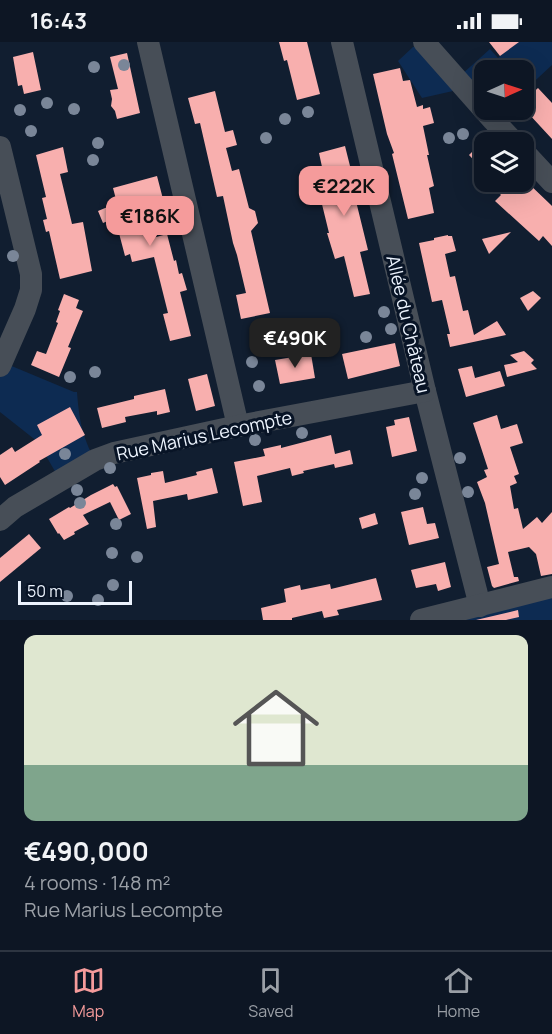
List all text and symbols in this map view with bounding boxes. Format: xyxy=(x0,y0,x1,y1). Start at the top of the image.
text: 16:43 xyxy=(30,6,87,36)
north arrow xyxy=(474,60,534,120)
map controls xyxy=(474,60,534,192)
button: layers xyxy=(474,132,534,192)
pin: €222K xyxy=(302,166,386,217)
text: €222K xyxy=(313,172,375,199)
pin: €186K xyxy=(108,196,192,247)
text: €186K xyxy=(120,202,180,229)
street label: Allée du Château xyxy=(381,253,437,395)
pin: €490K xyxy=(253,318,337,369)
text: €490K xyxy=(263,324,327,351)
street label: Rue Marius Lecompte xyxy=(114,405,294,465)
scale bar xyxy=(18,578,132,606)
text: 50 m xyxy=(27,580,63,602)
icon: home xyxy=(222,674,330,782)
text: €490,000 xyxy=(24,833,149,869)
text: 4 rooms · 148 m² xyxy=(24,869,171,896)
text: Rue Marius Lecompte xyxy=(24,896,223,923)
tab: Map xyxy=(72,964,105,1022)
tab: Saved xyxy=(248,964,293,1022)
tab: Home xyxy=(437,964,480,1022)

